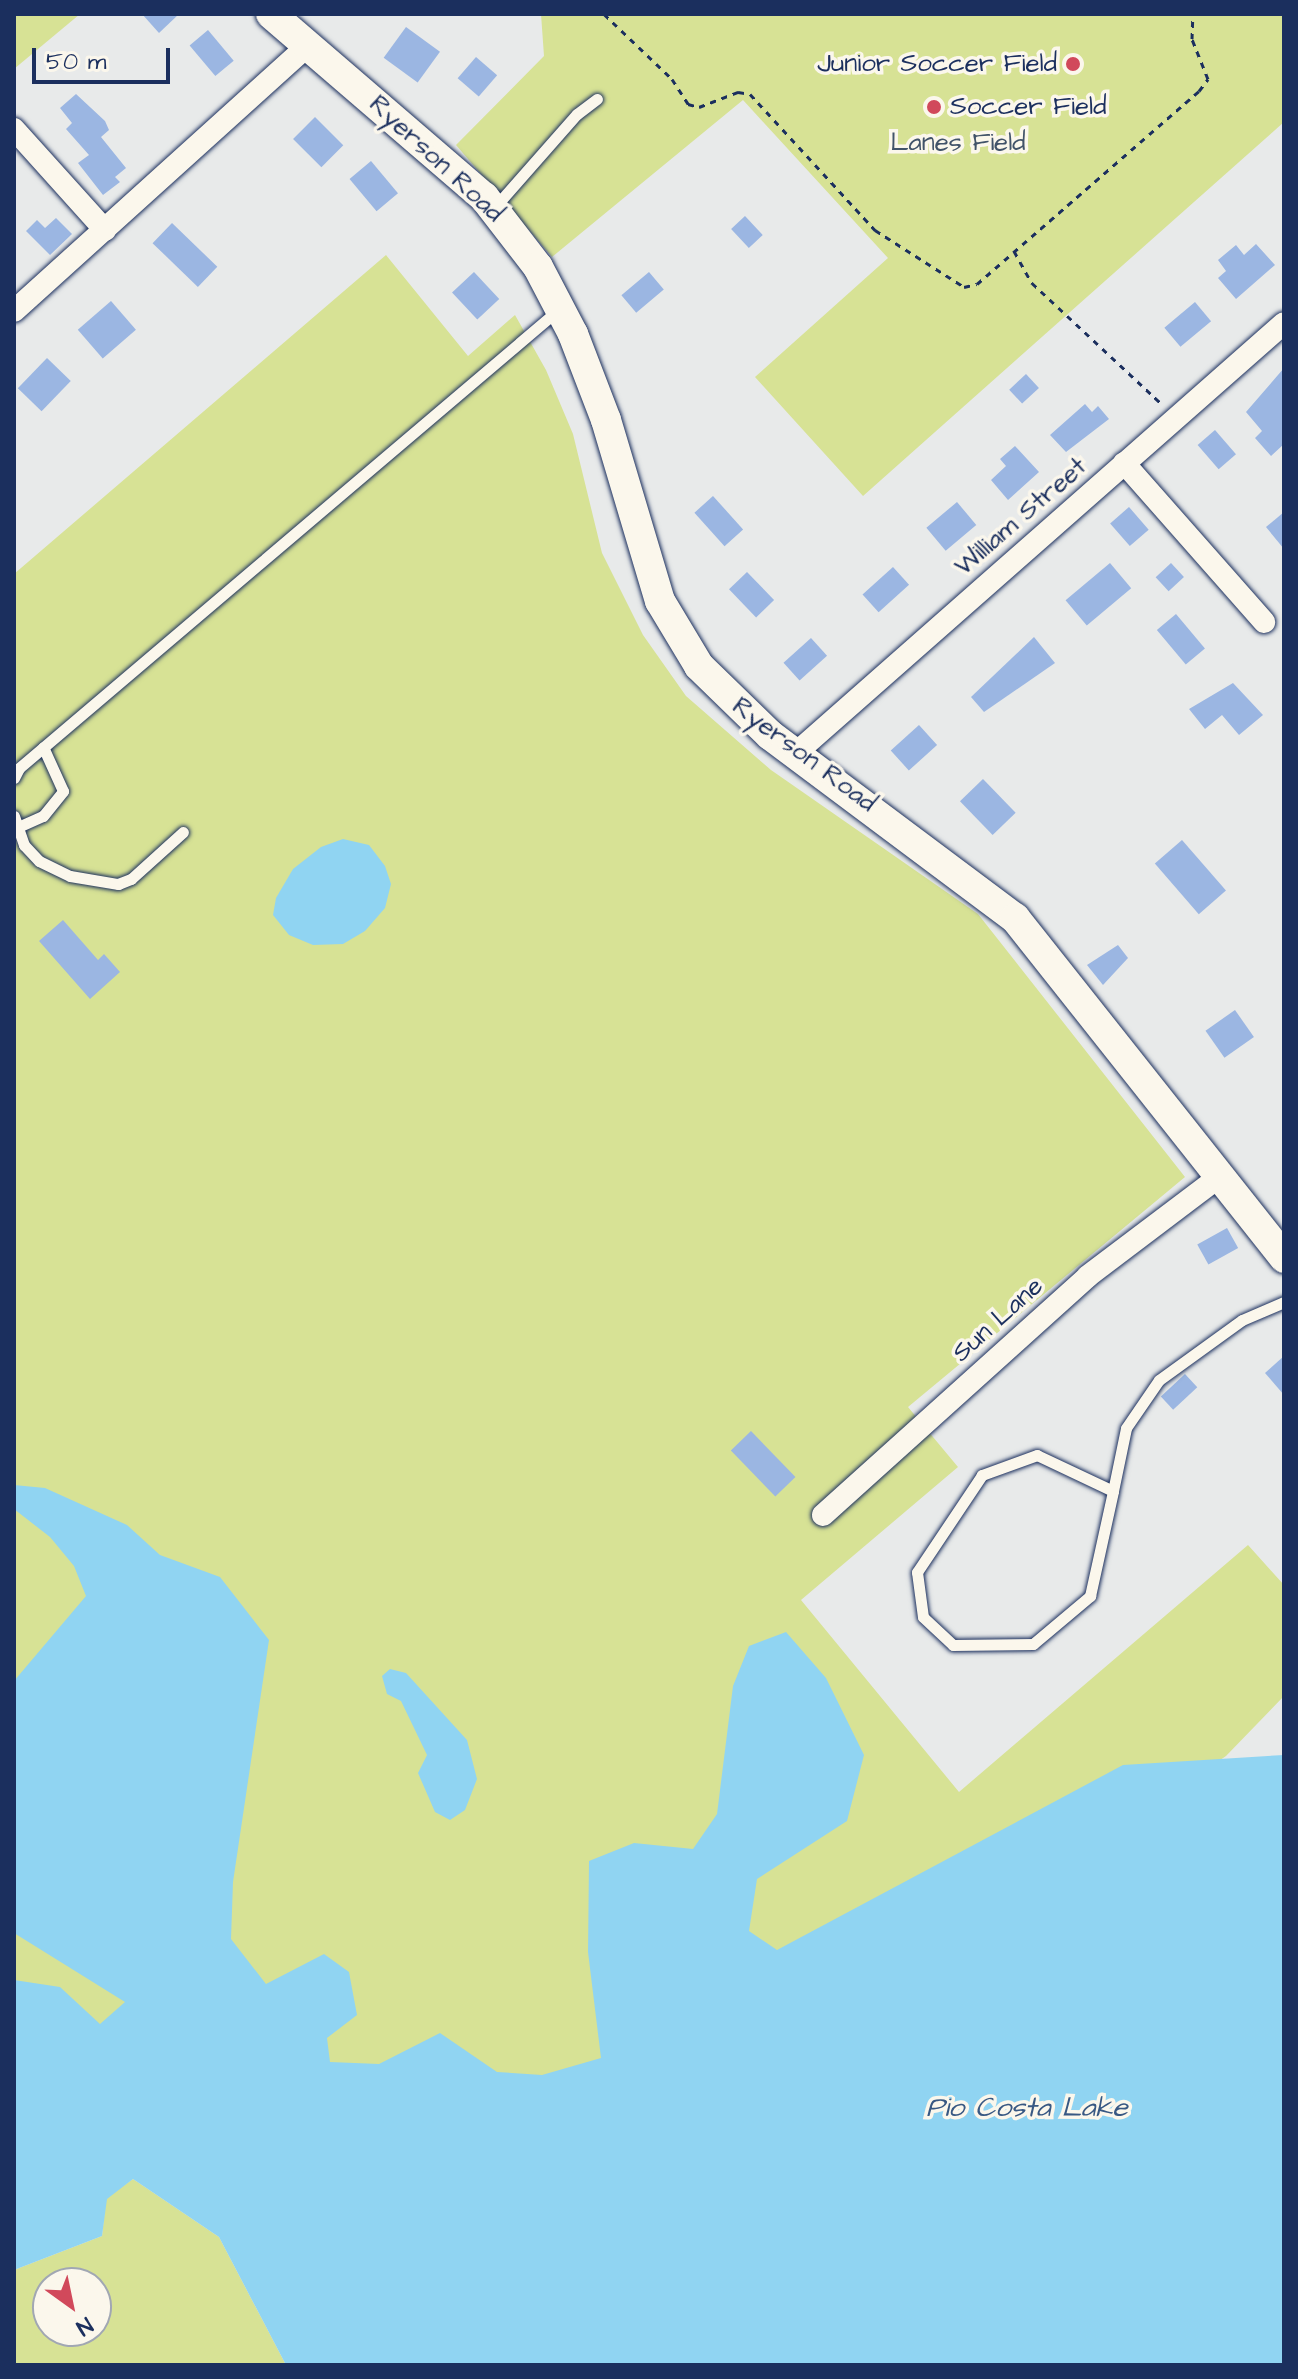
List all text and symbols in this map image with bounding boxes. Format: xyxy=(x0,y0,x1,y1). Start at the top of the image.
scale bar xyxy=(36,32,174,82)
text: 50 m xyxy=(46,45,106,79)
place label: Junior Soccer Field xyxy=(817,48,1057,80)
marker: Junior Soccer Field xyxy=(1064,55,1082,73)
street label: Ryerson Road xyxy=(362,89,510,229)
place label: Soccer Field xyxy=(950,91,1106,123)
marker: Soccer Field xyxy=(925,98,943,116)
park label: Lanes Field xyxy=(890,127,1026,159)
street label: William Street xyxy=(949,451,1093,583)
street label: Ryerson Road xyxy=(726,691,882,819)
street label: Sun Lane xyxy=(946,1271,1050,1369)
water label: Pio Costa Lake xyxy=(926,2091,1128,2125)
north arrow xyxy=(32,2267,112,2347)
text: N xyxy=(70,2309,98,2343)

